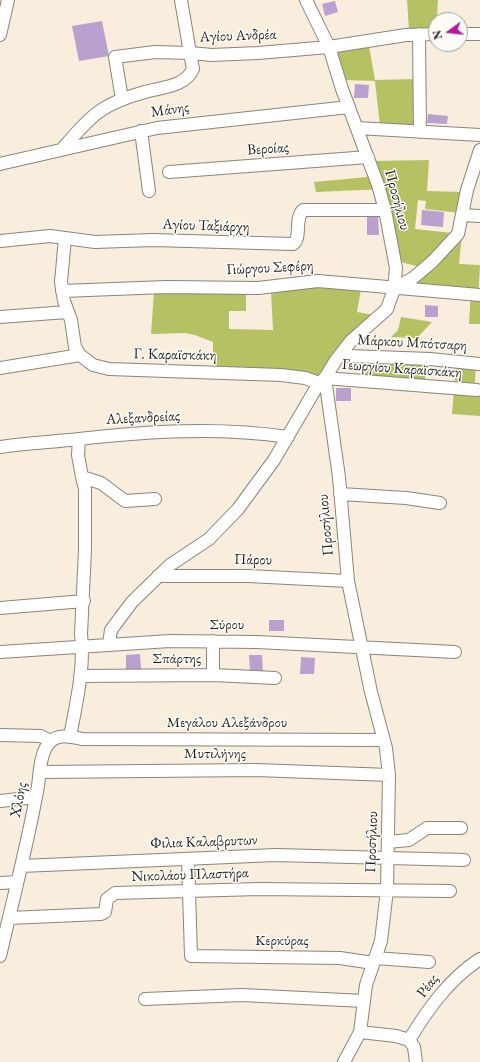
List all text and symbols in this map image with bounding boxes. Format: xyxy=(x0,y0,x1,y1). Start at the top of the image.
north arrow xyxy=(428,12,468,52)
street label: Αγίου Ανδρέα xyxy=(199,26,277,46)
text: N xyxy=(429,29,445,41)
street label: Μάνης xyxy=(150,98,190,122)
street label: Βεροίας xyxy=(247,139,289,159)
street label: Προσήλιου xyxy=(380,168,414,232)
street label: Αγίου Ταξιάρχη xyxy=(162,215,250,237)
street label: Γιώργου Σεφέρη xyxy=(226,257,314,279)
street label: Μάρκου Μπότσαρη xyxy=(357,331,467,355)
street label: Γ. Καραϊσκάκη xyxy=(133,345,217,365)
street label: Γεωργίου Καραϊσκάκη xyxy=(341,356,463,382)
street label: Αλεξανδρείας xyxy=(106,407,180,429)
street label: Προσήλιου xyxy=(314,493,338,557)
street label: Πάρου xyxy=(234,551,272,569)
street label: Σύρου xyxy=(210,616,244,634)
street label: Σπάρτης xyxy=(153,650,201,668)
street label: Μεγάλου Αλεξάνδρου xyxy=(167,714,287,732)
street label: Μυτιλήνης xyxy=(184,745,246,763)
street label: Χλόης xyxy=(7,781,31,819)
street label: Προσήλιου xyxy=(362,811,382,873)
street label: Φιλια Καλαβρυτων xyxy=(150,831,258,853)
street label: Νικολάου Πλαστήρα xyxy=(131,864,249,886)
street label: Κερκύρας xyxy=(255,932,309,950)
street label: Ρέας xyxy=(413,971,443,1001)

